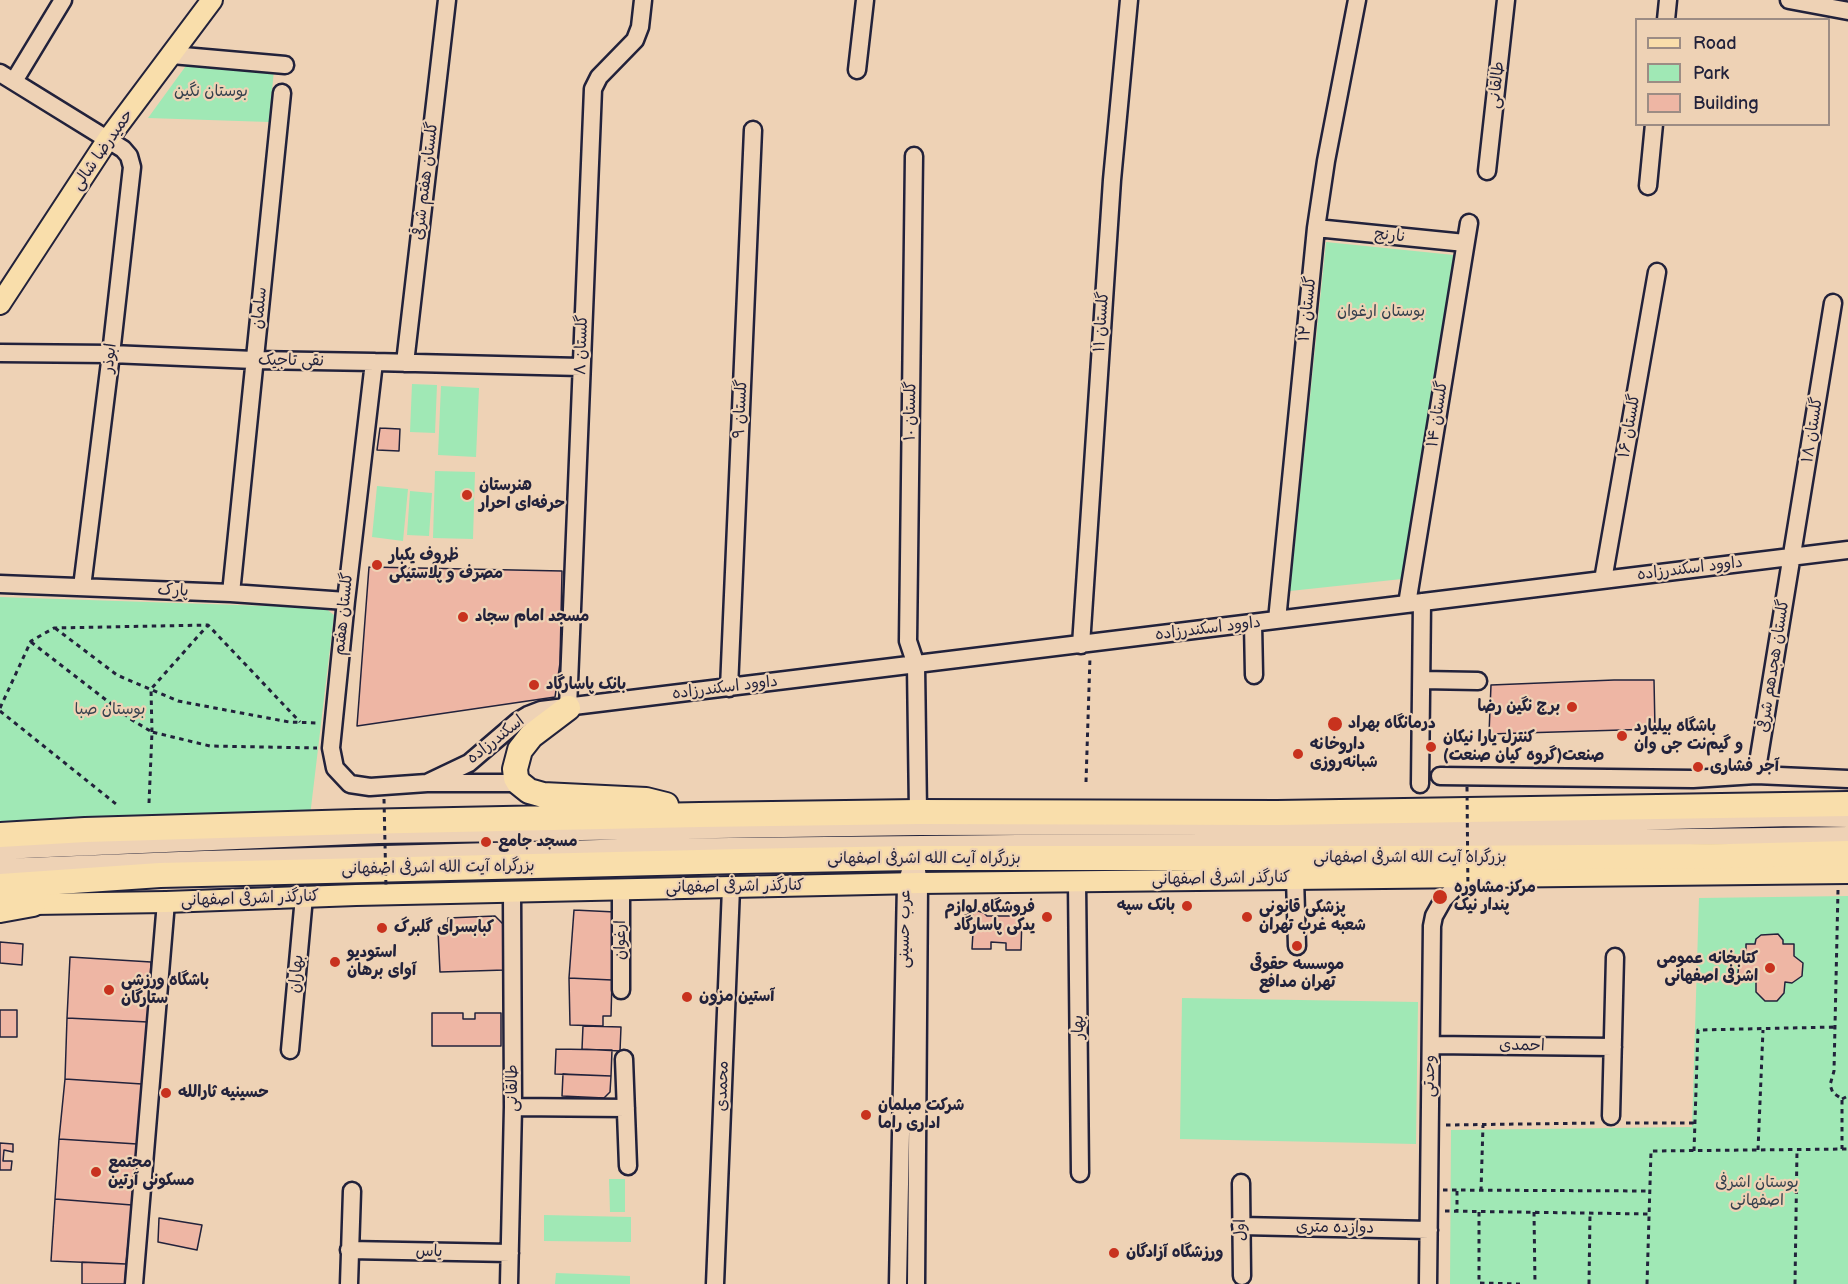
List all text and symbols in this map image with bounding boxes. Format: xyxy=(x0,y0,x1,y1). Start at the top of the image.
legend xyxy=(1635,18,1830,126)
text: Road xyxy=(1693,33,1737,54)
street label: طالقانی xyxy=(1485,60,1509,110)
text: Park xyxy=(1693,63,1729,84)
park label: بوستان نگین xyxy=(174,82,248,102)
text: Building xyxy=(1693,93,1759,114)
street label: حمیدرضا شالی xyxy=(68,106,138,194)
street label: گلستان هفتم شرقی xyxy=(409,121,443,241)
street label: نارنج xyxy=(1373,225,1407,247)
street label: گلستان ۱۲ xyxy=(1295,275,1321,343)
street label: سلمان xyxy=(248,286,272,330)
street label: گلستان ۱۱ xyxy=(1090,291,1114,353)
park label: بوستان ارغوان xyxy=(1337,302,1425,322)
street label: گلستان ٨ xyxy=(571,315,593,375)
street label: ابوذر xyxy=(99,342,121,374)
street label: نقی تاجیک xyxy=(258,351,324,371)
street label: گلستان ۹ xyxy=(730,379,752,439)
street label: گلستان ۱۴ xyxy=(1423,379,1453,449)
street label: گلستان ۱۰ xyxy=(901,381,921,441)
street label: گلستان ۱۶ xyxy=(1615,393,1645,459)
street label: گلستان ۱۸ xyxy=(1798,396,1828,464)
place label: هنرستان حرفه‌ای احرار xyxy=(479,476,565,514)
marker: هنرستان حرفه‌ای احرار xyxy=(460,488,474,502)
place label: ظروف یکبار مصرف و پلاستیکی xyxy=(389,546,503,584)
street label: داوود اسکندرزاده xyxy=(1636,553,1744,585)
marker: ظروف یکبار مصرف و پلاستیکی xyxy=(370,558,384,572)
street label: گلستان هفتم xyxy=(330,572,358,656)
street label: پارک xyxy=(157,581,189,601)
street label: گلستان هجدهم شرقی xyxy=(1754,598,1794,734)
place label: مسجد امام سجاد xyxy=(475,607,589,627)
marker: مسجد امام سجاد xyxy=(456,610,470,624)
street label: داوود اسکندرزاده xyxy=(1154,613,1262,645)
street label: داوود اسکندرزاده xyxy=(671,672,779,704)
place label: بانک پاسارگاد xyxy=(546,675,626,695)
marker: بانک پاسارگاد xyxy=(527,678,541,692)
place label: برج نگین رضا xyxy=(1478,697,1560,717)
park label: بوستان صبا xyxy=(75,700,145,720)
marker: برج نگین رضا xyxy=(1565,700,1579,714)
street label: اسکندرزاده xyxy=(463,712,529,768)
place label: درمانگاه بهراد xyxy=(1348,714,1436,734)
marker: درمانگاه بهراد xyxy=(1326,715,1344,733)
place label: باشگاه بیلیارد و گیم‌نت جی وان xyxy=(1634,717,1743,755)
place label: کنترل یارا نیکان صنعت(گروه کیان صنعت) xyxy=(1443,728,1604,766)
marker: باشگاه بیلیارد و گیم‌نت جی وان xyxy=(1615,729,1629,743)
place label: داروخانه شبانه‌روزی xyxy=(1310,735,1378,773)
marker: کنترل یارا نیکان صنعت(گروه کیان صنعت) xyxy=(1424,740,1438,754)
marker: داروخانه شبانه‌روزی xyxy=(1291,747,1305,761)
place label: آجر فشاری xyxy=(1710,757,1779,777)
marker: آجر فشاری xyxy=(1691,760,1705,774)
place label: مسجد جامع xyxy=(498,832,577,852)
marker: مسجد جامع xyxy=(479,835,493,849)
street label: بزرگراه آیت الله اشرفی اصفهانی xyxy=(1313,848,1507,868)
street label: بزرگراه آیت الله اشرفی اصفهانی xyxy=(827,849,1021,869)
street label: بزرگراه آیت الله اشرفی اصفهانی xyxy=(341,857,535,879)
street label: کنارگذر اشرفی اصفهانی xyxy=(1152,868,1290,890)
street label: کنارگذر اشرفی اصفهانی xyxy=(666,876,804,898)
place label: مرکز مشاوره پندار نیک xyxy=(1454,878,1536,916)
street label: کنارگذر اشرفی اصفهانی xyxy=(180,887,320,911)
marker: مرکز مشاوره پندار نیک xyxy=(1431,888,1449,906)
street label: عرب حسینی xyxy=(895,890,915,968)
place label: بانک سپه xyxy=(1117,896,1175,916)
place label: فروشگاه لوازم یدکی پاسارگاد xyxy=(945,898,1035,936)
place label: پزشکی قانونی شعبه غرب تهران xyxy=(1259,898,1366,936)
marker: بانک سپه xyxy=(1180,899,1194,913)
marker: فروشگاه لوازم یدکی پاسارگاد xyxy=(1040,910,1054,924)
marker: پزشکی قانونی شعبه غرب تهران xyxy=(1240,910,1254,924)
place label: کبابسرای گلبرگ xyxy=(394,918,494,938)
street label: ارغوان xyxy=(611,920,631,960)
marker: کبابسرای گلبرگ xyxy=(375,921,389,935)
marker: موسسه حقوقی تهران مدافع xyxy=(1290,939,1304,953)
place label: استودیو آوای برهان xyxy=(347,943,416,981)
place label: کتابخانه عمومی اشرفی اصفهانی xyxy=(1657,949,1758,987)
street label: بهاران xyxy=(286,954,308,994)
marker: استودیو آوای برهان xyxy=(328,955,342,969)
place label: موسسه حقوقی تهران مدافع xyxy=(1250,955,1344,993)
marker: کتابخانه عمومی اشرفی اصفهانی xyxy=(1763,961,1777,975)
place label: باشگاه ورزشی ستارگان xyxy=(121,971,209,1009)
marker: باشگاه ورزشی ستارگان xyxy=(102,983,116,997)
place label: آستین مزون xyxy=(699,987,774,1007)
marker: آستین مزون xyxy=(680,990,694,1004)
street label: بهار xyxy=(1069,1015,1089,1039)
street label: احمدی xyxy=(1499,1036,1545,1056)
street label: وحدتی xyxy=(1420,1055,1440,1097)
street label: محمدی xyxy=(713,1060,733,1112)
street label: طالقانی xyxy=(503,1064,523,1112)
place label: حسینیه ثارالله xyxy=(178,1083,269,1103)
marker: حسینیه ثارالله xyxy=(159,1086,173,1100)
place label: شرکت مبلمان اداری راما xyxy=(878,1096,964,1134)
marker: شرکت مبلمان اداری راما xyxy=(859,1108,873,1122)
place label: مجتمع مسکونی آرتین xyxy=(108,1153,194,1191)
marker: مجتمع مسکونی آرتین xyxy=(89,1165,103,1179)
park label: بوستان اشرفی اصفهانی xyxy=(1715,1173,1799,1211)
street label: دوازده متری xyxy=(1296,1218,1374,1238)
street label: اول xyxy=(1231,1219,1251,1241)
street label: یاس xyxy=(415,1242,443,1262)
place label: ورزشگاه آزادگان xyxy=(1126,1243,1223,1263)
marker: ورزشگاه آزادگان xyxy=(1107,1246,1121,1260)

